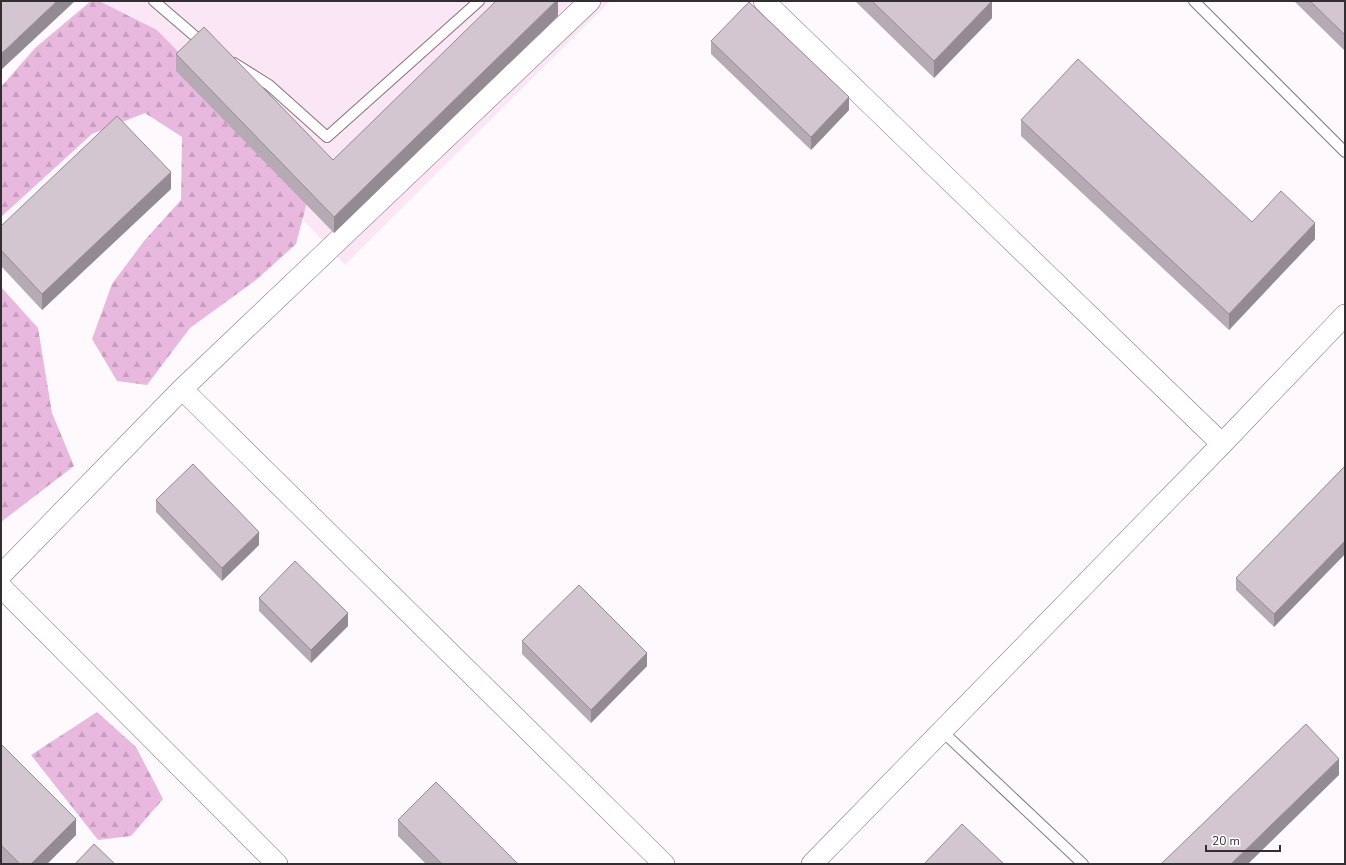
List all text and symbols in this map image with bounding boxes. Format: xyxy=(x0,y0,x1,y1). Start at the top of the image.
scale bar xyxy=(1206,827,1280,853)
text: 20 m xyxy=(1212,833,1240,849)

